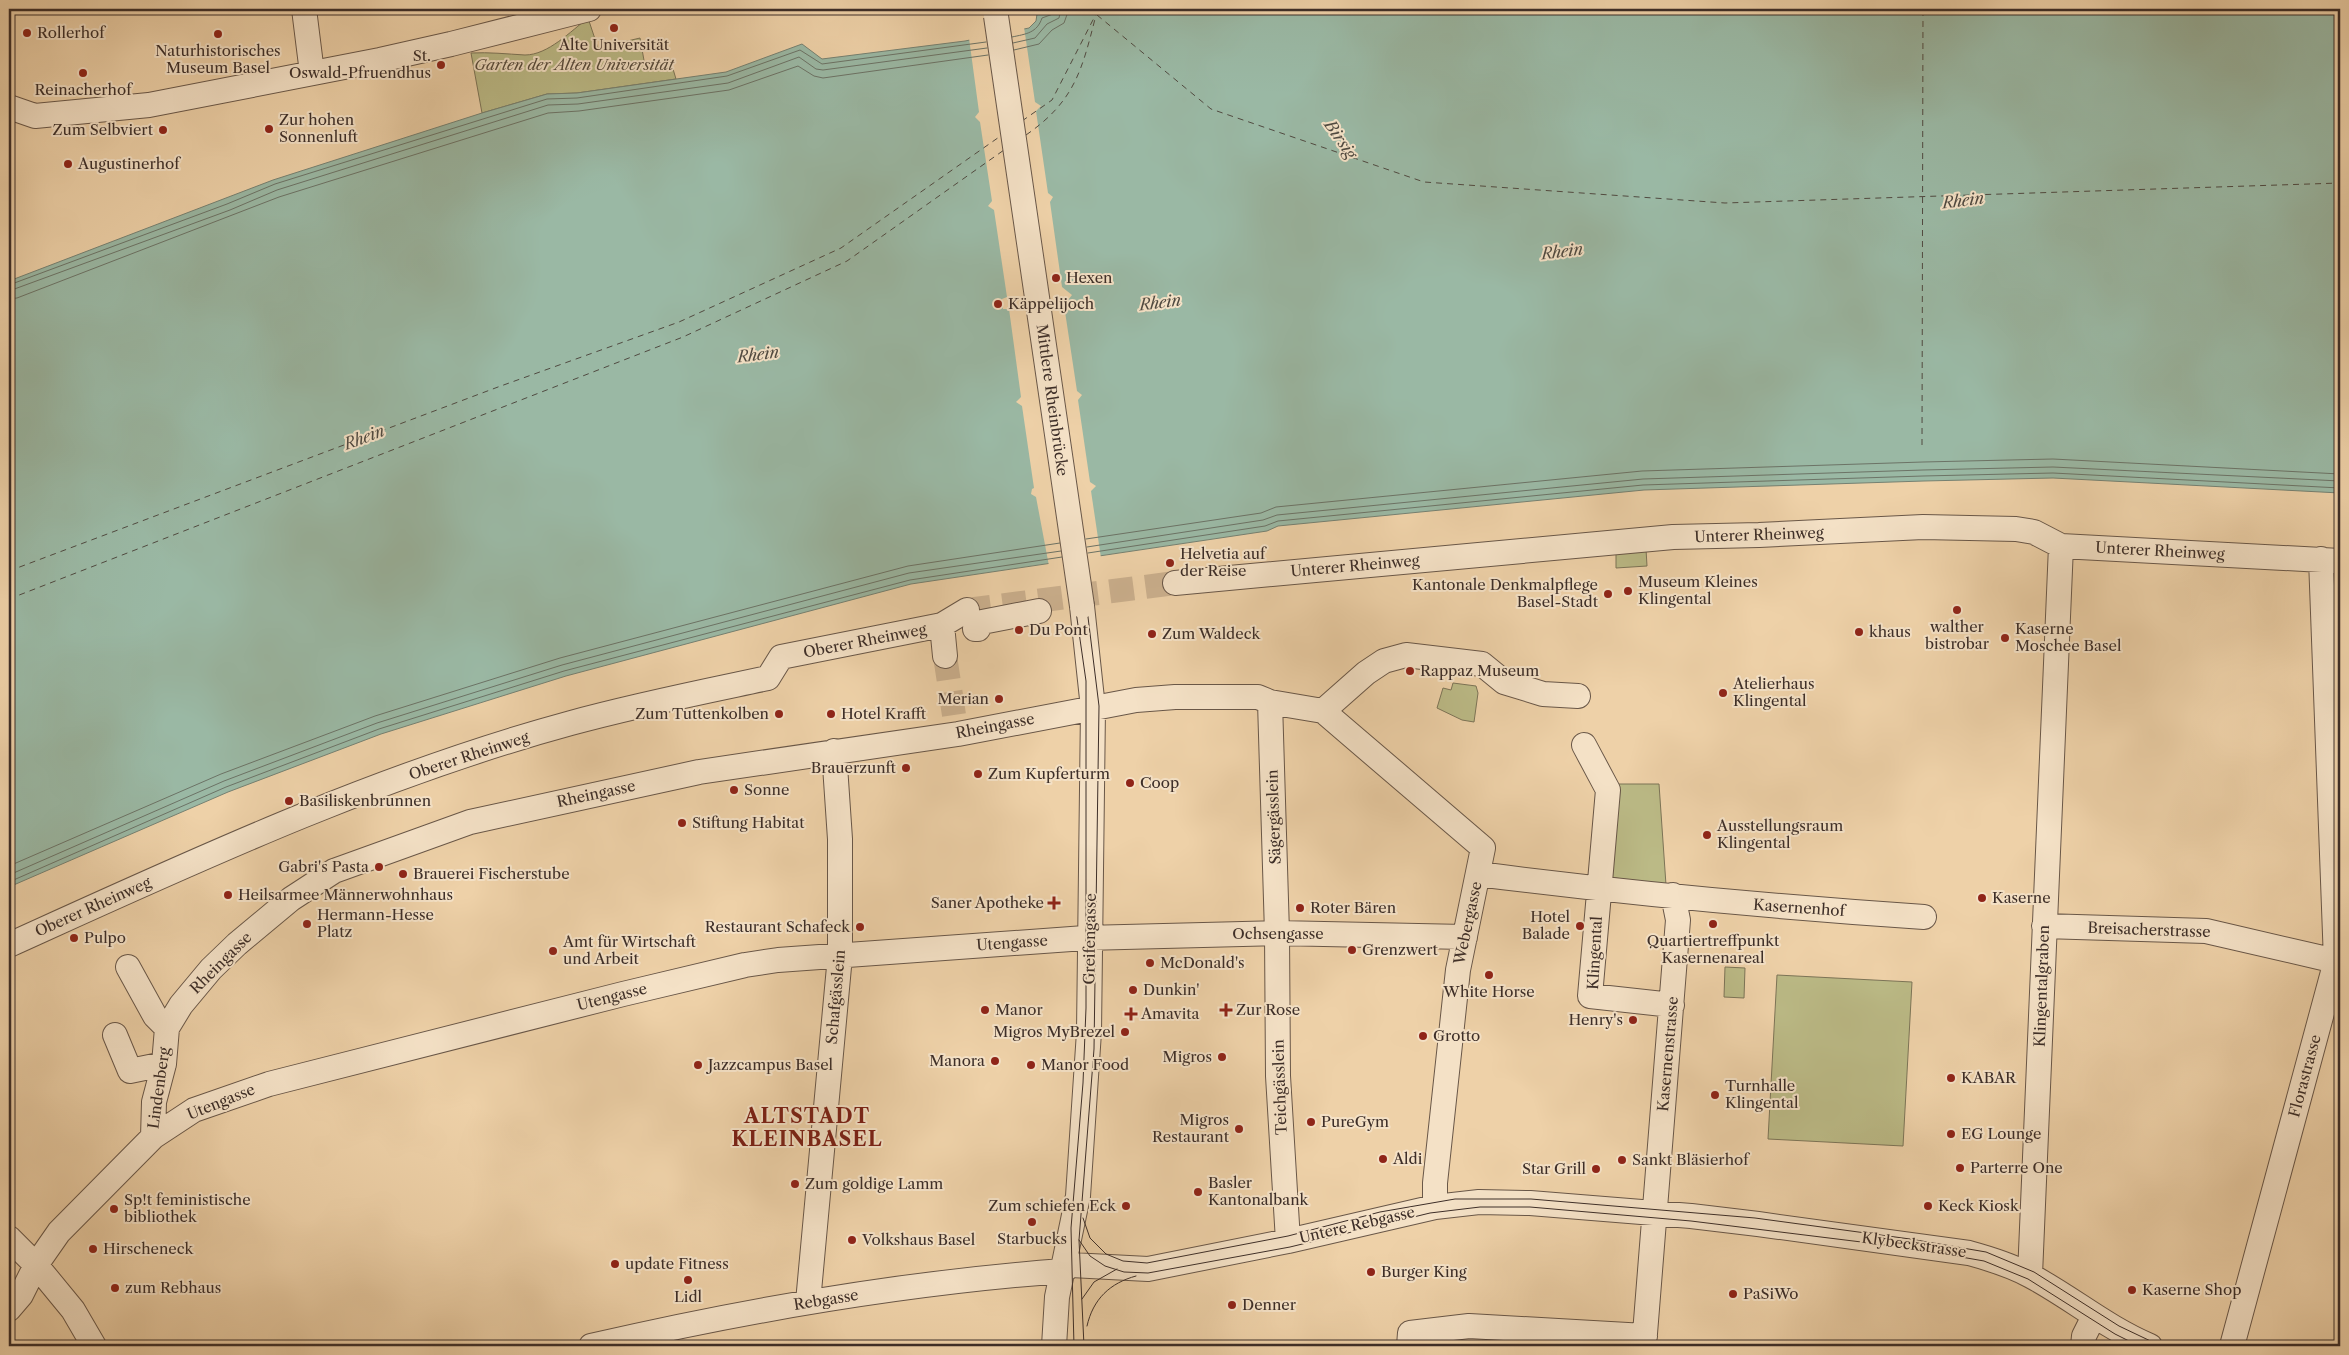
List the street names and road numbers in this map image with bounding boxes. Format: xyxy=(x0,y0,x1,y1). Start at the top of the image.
street label: Mittlere Rheinbrücke xyxy=(1032,323,1073,477)
street label: Unterer Rheinweg xyxy=(1694,523,1824,546)
street label: Unterer Rheinweg xyxy=(2095,538,2225,563)
street label: Unterer Rheinweg xyxy=(1290,550,1420,581)
street label: Oberer Rheinweg xyxy=(802,619,928,662)
street label: Rheingasse xyxy=(954,709,1036,742)
street label: Oberer Rheinweg xyxy=(406,727,531,784)
street label: Sägergässlein xyxy=(1262,769,1285,865)
street label: Rheingasse xyxy=(555,776,637,811)
street label: Oberer Rheinweg xyxy=(32,872,154,941)
street label: Webergasse xyxy=(1449,880,1486,967)
street label: Greifengasse xyxy=(1079,893,1100,985)
street label: Kasernenhof xyxy=(1753,895,1847,920)
street label: Klingental xyxy=(1583,915,1606,990)
street label: Breisacherstrasse xyxy=(2087,918,2211,941)
street label: Ochsengasse xyxy=(1232,924,1324,943)
street label: Klingentalgraben xyxy=(2030,924,2053,1047)
street label: Rheingasse xyxy=(186,928,256,998)
street label: Utengasse xyxy=(976,931,1048,954)
street label: Schafgässlein xyxy=(822,948,849,1045)
street label: Utengasse xyxy=(575,979,649,1014)
street label: Kasernenstrasse xyxy=(1653,996,1682,1112)
street label: Florastrasse xyxy=(2284,1032,2325,1119)
street label: Teichgässlein xyxy=(1268,1038,1291,1135)
street label: Lindenberg xyxy=(143,1046,174,1130)
street label: Utengasse xyxy=(184,1079,258,1124)
street label: Untere Rebgasse xyxy=(1297,1202,1417,1247)
street label: Klybeckstrasse xyxy=(1860,1228,1968,1261)
street label: Rebgasse xyxy=(792,1285,860,1314)

